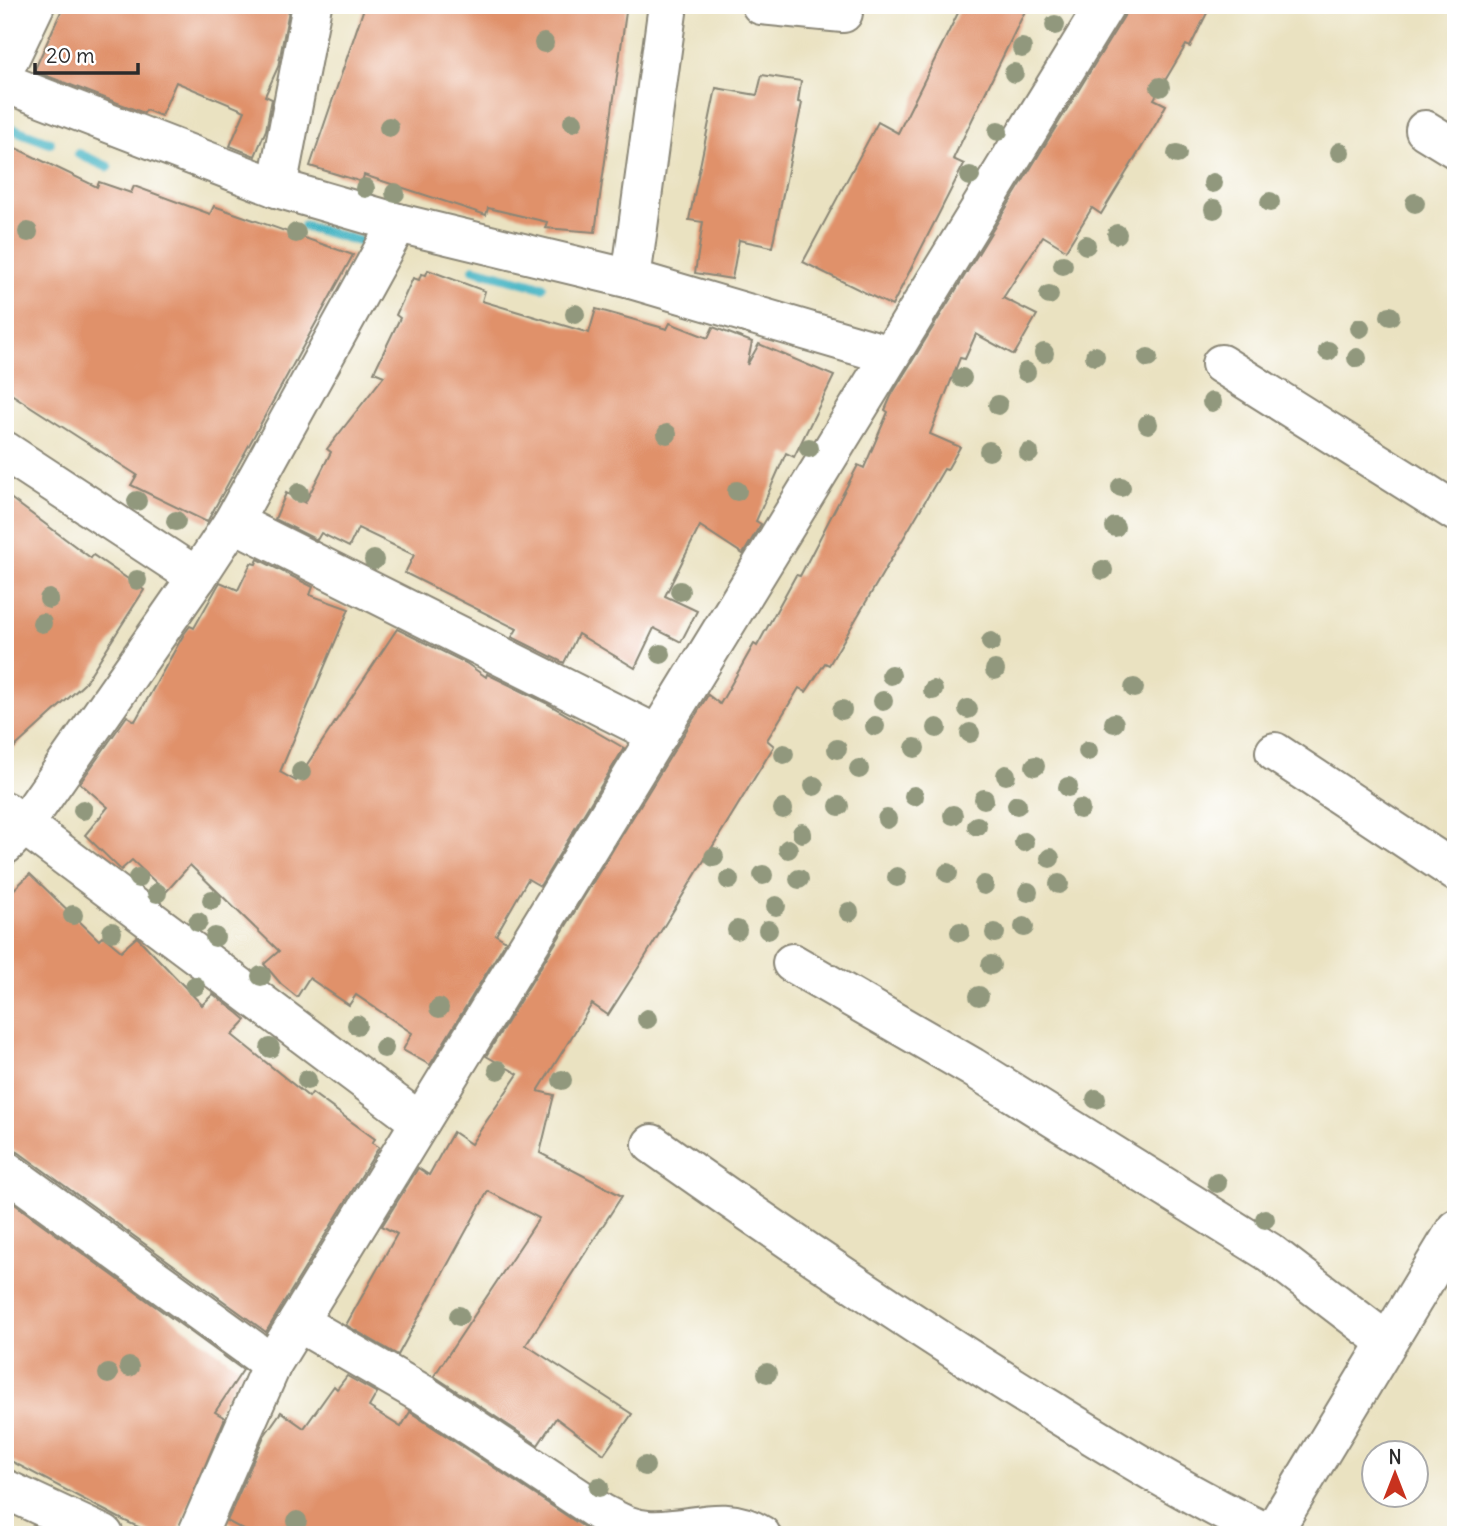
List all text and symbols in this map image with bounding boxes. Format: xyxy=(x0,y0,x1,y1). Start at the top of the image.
scale bar xyxy=(35,32,138,76)
text: 20 m xyxy=(46,42,95,69)
north arrow xyxy=(1360,1438,1430,1508)
text: N xyxy=(1388,1445,1402,1469)

